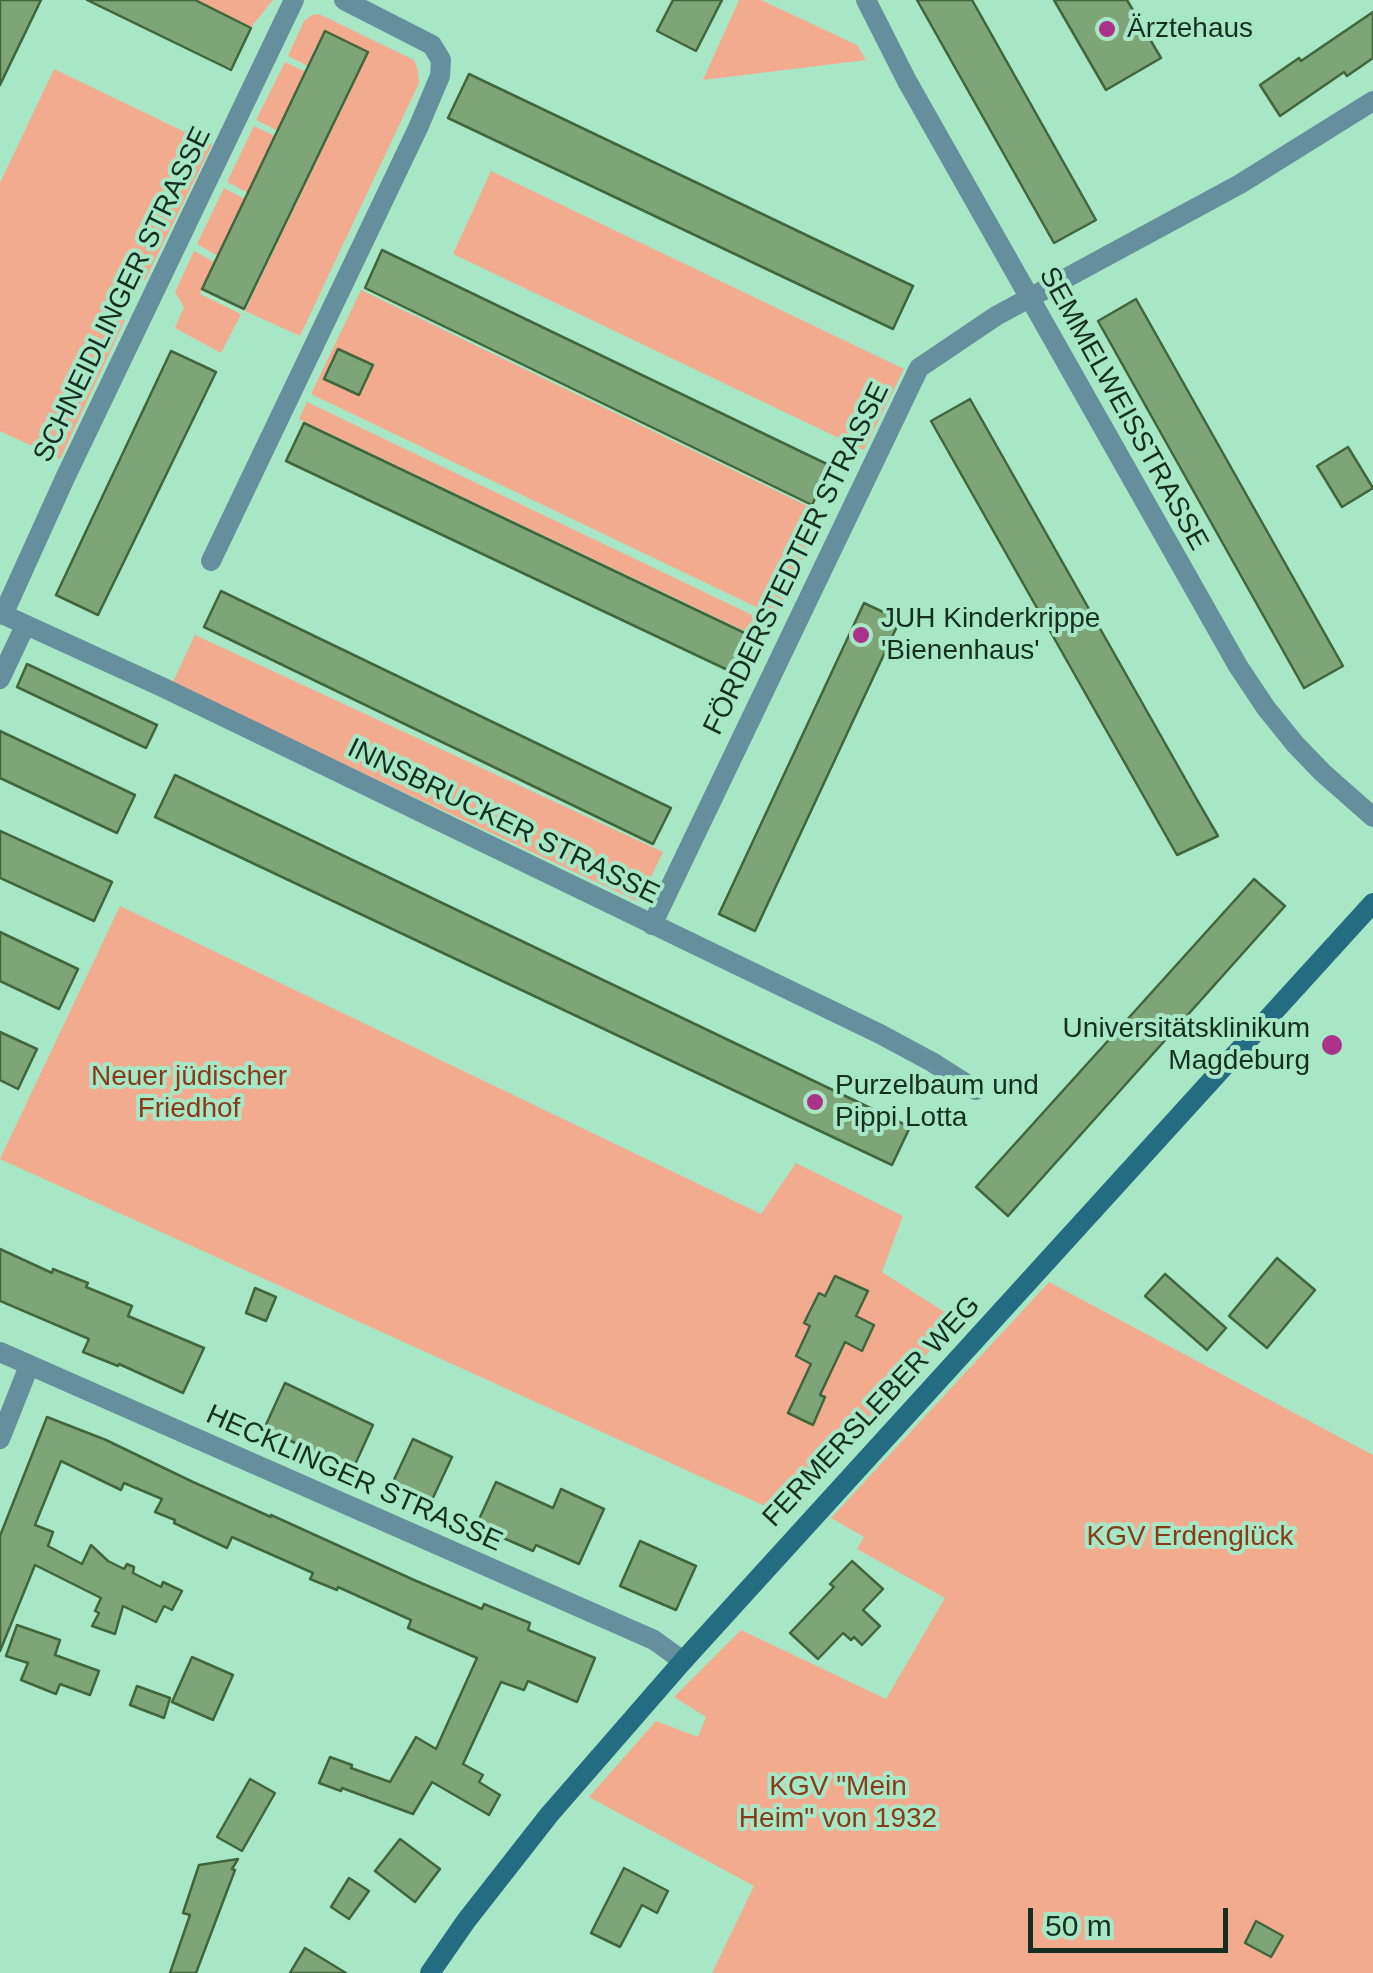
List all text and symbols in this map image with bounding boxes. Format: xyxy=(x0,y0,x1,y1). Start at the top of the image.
place label: Ärztehaus xyxy=(1127,12,1253,46)
marker: Ärztehaus xyxy=(1096,18,1118,40)
street label: SCHNEIDLINGER STRASSE xyxy=(27,122,219,468)
street label: SEMMELWEISSTRASSE xyxy=(1031,262,1215,556)
street label: FÖRDERSTEDTER STRASSE xyxy=(697,378,897,740)
place label: JUH Kinderkrippe 'Bienenhaus' xyxy=(881,602,1100,668)
marker: JUH Kinderkrippe 'Bienenhaus' xyxy=(850,624,872,646)
street label: INNSBRUCKER STRASSE xyxy=(342,732,664,912)
place label: Universitätsklinikum Magdeburg xyxy=(1063,1012,1310,1078)
marker: Universitätsklinikum Magdeburg xyxy=(1319,1032,1345,1058)
park label: Neuer jüdischer Friedhof xyxy=(91,1060,287,1126)
place label: Purzelbaum und Pippi Lotta xyxy=(835,1069,1039,1135)
marker: Purzelbaum und Pippi Lotta xyxy=(804,1091,826,1113)
street label: FERMERSLEBER WEG xyxy=(756,1290,988,1534)
street label: HECKLINGER STRASSE xyxy=(201,1398,507,1560)
park label: KGV Erdenglück xyxy=(1087,1520,1293,1554)
park label: KGV "Mein Heim" von 1932 xyxy=(739,1770,937,1836)
scale bar xyxy=(1033,1888,1233,1950)
text: 50 m xyxy=(1045,1909,1112,1942)

